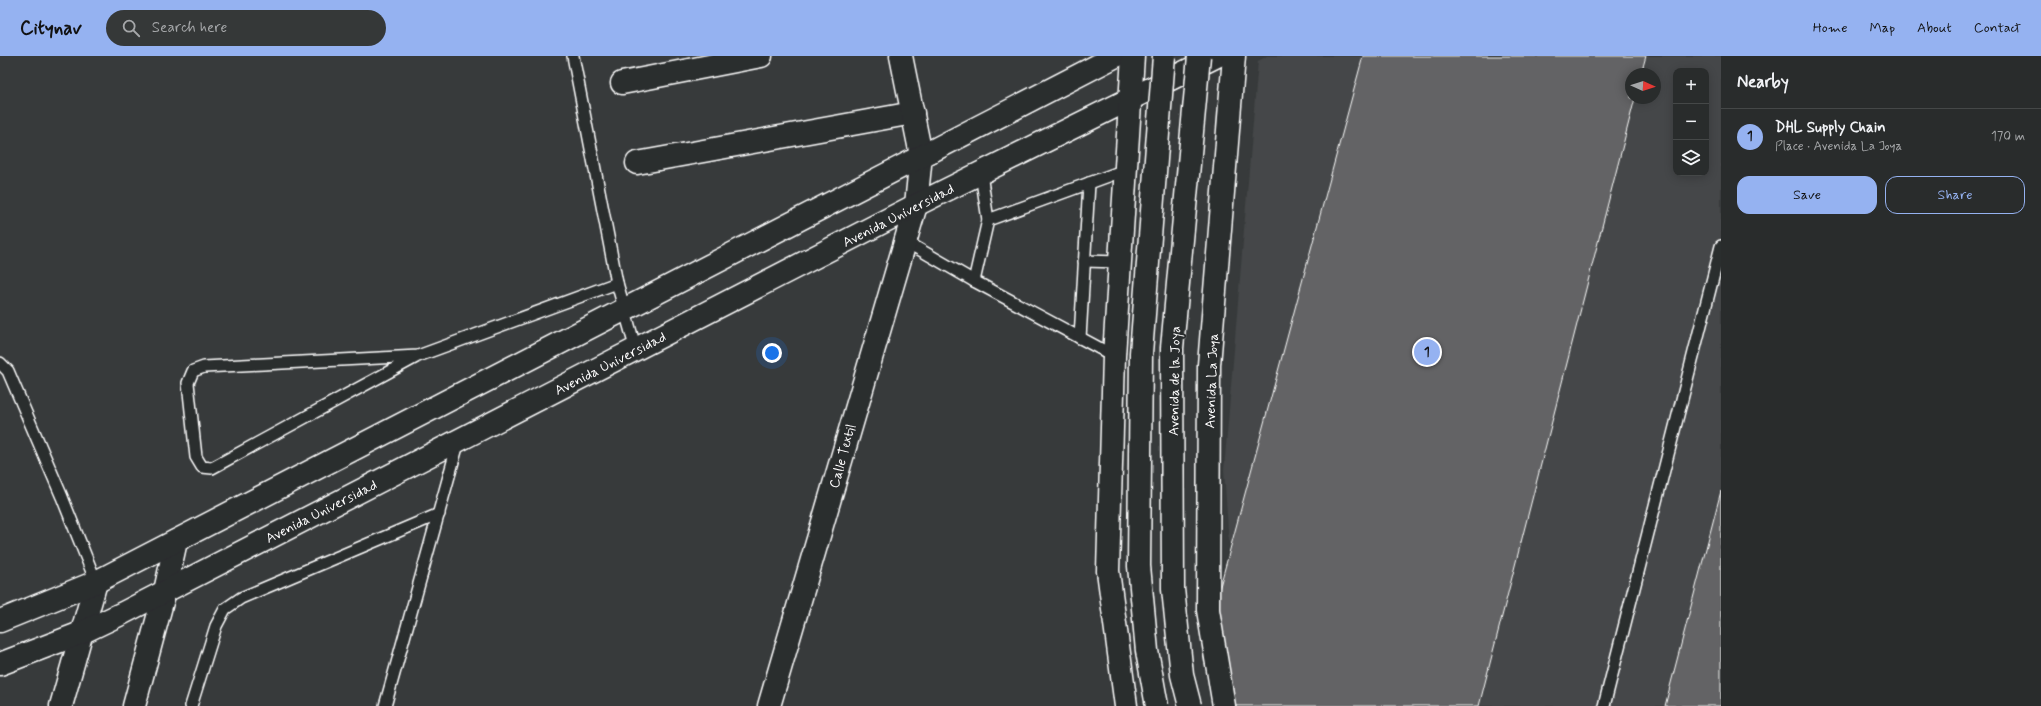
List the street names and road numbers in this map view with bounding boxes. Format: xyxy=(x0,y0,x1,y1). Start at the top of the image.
street label: Avenida Universidad xyxy=(840,180,957,252)
street label: Avenida de la Joya xyxy=(1165,326,1185,436)
street label: Avenida Universidad xyxy=(552,328,669,400)
street label: Avenida La Joya xyxy=(1201,333,1223,429)
street label: Calle Textil xyxy=(825,422,861,490)
street label: Avenida Universidad xyxy=(263,476,380,548)

